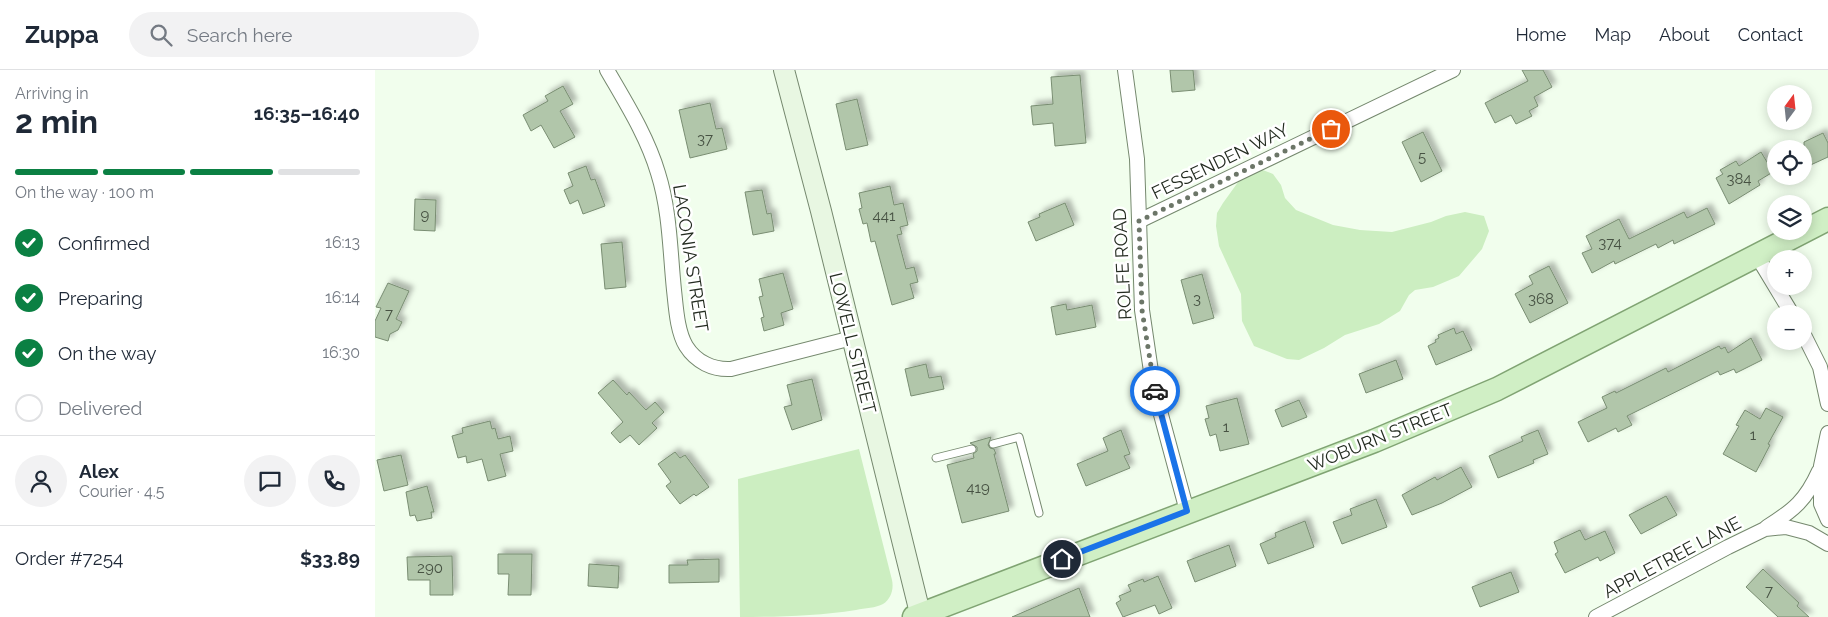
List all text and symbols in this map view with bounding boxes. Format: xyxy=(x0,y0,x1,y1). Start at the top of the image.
search box xyxy=(129,12,479,57)
text: Zuppa xyxy=(25,20,99,49)
icon: search xyxy=(147,21,175,49)
text: Search here xyxy=(187,24,292,46)
text: Home xyxy=(1515,24,1566,45)
text: Map xyxy=(1594,24,1631,45)
text: About xyxy=(1659,24,1710,45)
text: Contact xyxy=(1738,24,1803,45)
text: Arriving in xyxy=(15,84,89,103)
north arrow xyxy=(1767,85,1813,130)
map controls xyxy=(1767,85,1812,350)
text: 16:35–16:40 xyxy=(254,102,360,124)
text: 2 min xyxy=(15,103,98,140)
pin xyxy=(1310,108,1352,150)
icon: bag xyxy=(1317,115,1345,143)
street label: FESSENDEN WAY xyxy=(1148,119,1292,203)
house number: 37 xyxy=(697,130,713,148)
button: locate xyxy=(1767,140,1812,185)
house number: 5 xyxy=(1418,148,1426,166)
house number: 384 xyxy=(1726,170,1752,188)
text: On the way · 100 m xyxy=(15,183,154,202)
street label: LACONIA STREET xyxy=(669,183,713,333)
button: layers xyxy=(1767,195,1812,240)
house number: 9 xyxy=(421,206,430,224)
house number: 441 xyxy=(873,207,896,225)
street label: ROLFE ROAD xyxy=(1109,208,1135,320)
icon: check xyxy=(15,229,43,257)
text: Confirmed xyxy=(58,232,150,254)
text: 16:13 xyxy=(325,233,360,252)
house number: 374 xyxy=(1598,234,1622,252)
button: + xyxy=(1767,250,1812,295)
street label: LOWELL STREET xyxy=(825,270,881,416)
icon: check xyxy=(15,284,43,312)
text: Preparing xyxy=(58,287,143,309)
text: 16:14 xyxy=(325,288,360,307)
house number: 3 xyxy=(1193,290,1201,308)
house number: 368 xyxy=(1528,290,1554,308)
house number: 7 xyxy=(385,305,393,323)
button: − xyxy=(1767,305,1812,350)
icon: check xyxy=(15,339,43,367)
text: On the way xyxy=(58,342,157,364)
text: 16:30 xyxy=(322,343,360,362)
courier xyxy=(1130,366,1180,416)
icon: car xyxy=(1141,377,1169,405)
text: Delivered xyxy=(58,397,142,419)
street label: WOBURN STREET xyxy=(1305,398,1455,476)
house number: 1 xyxy=(1223,418,1230,436)
house number: 1 xyxy=(1750,426,1757,444)
button: person xyxy=(15,455,67,507)
button: chat xyxy=(244,455,296,507)
button: phone xyxy=(308,455,360,507)
text: Alex xyxy=(79,460,119,482)
house number: 419 xyxy=(966,479,990,497)
text: Courier · 4.5 xyxy=(79,482,164,501)
street label: APPLETREE LANE xyxy=(1600,512,1744,602)
pin xyxy=(1041,538,1083,580)
icon: home xyxy=(1048,545,1076,573)
text: Order #7254 xyxy=(15,547,123,569)
text: $33.89 xyxy=(300,547,360,569)
house number: 290 xyxy=(417,559,443,577)
house number: 7 xyxy=(1765,582,1773,600)

